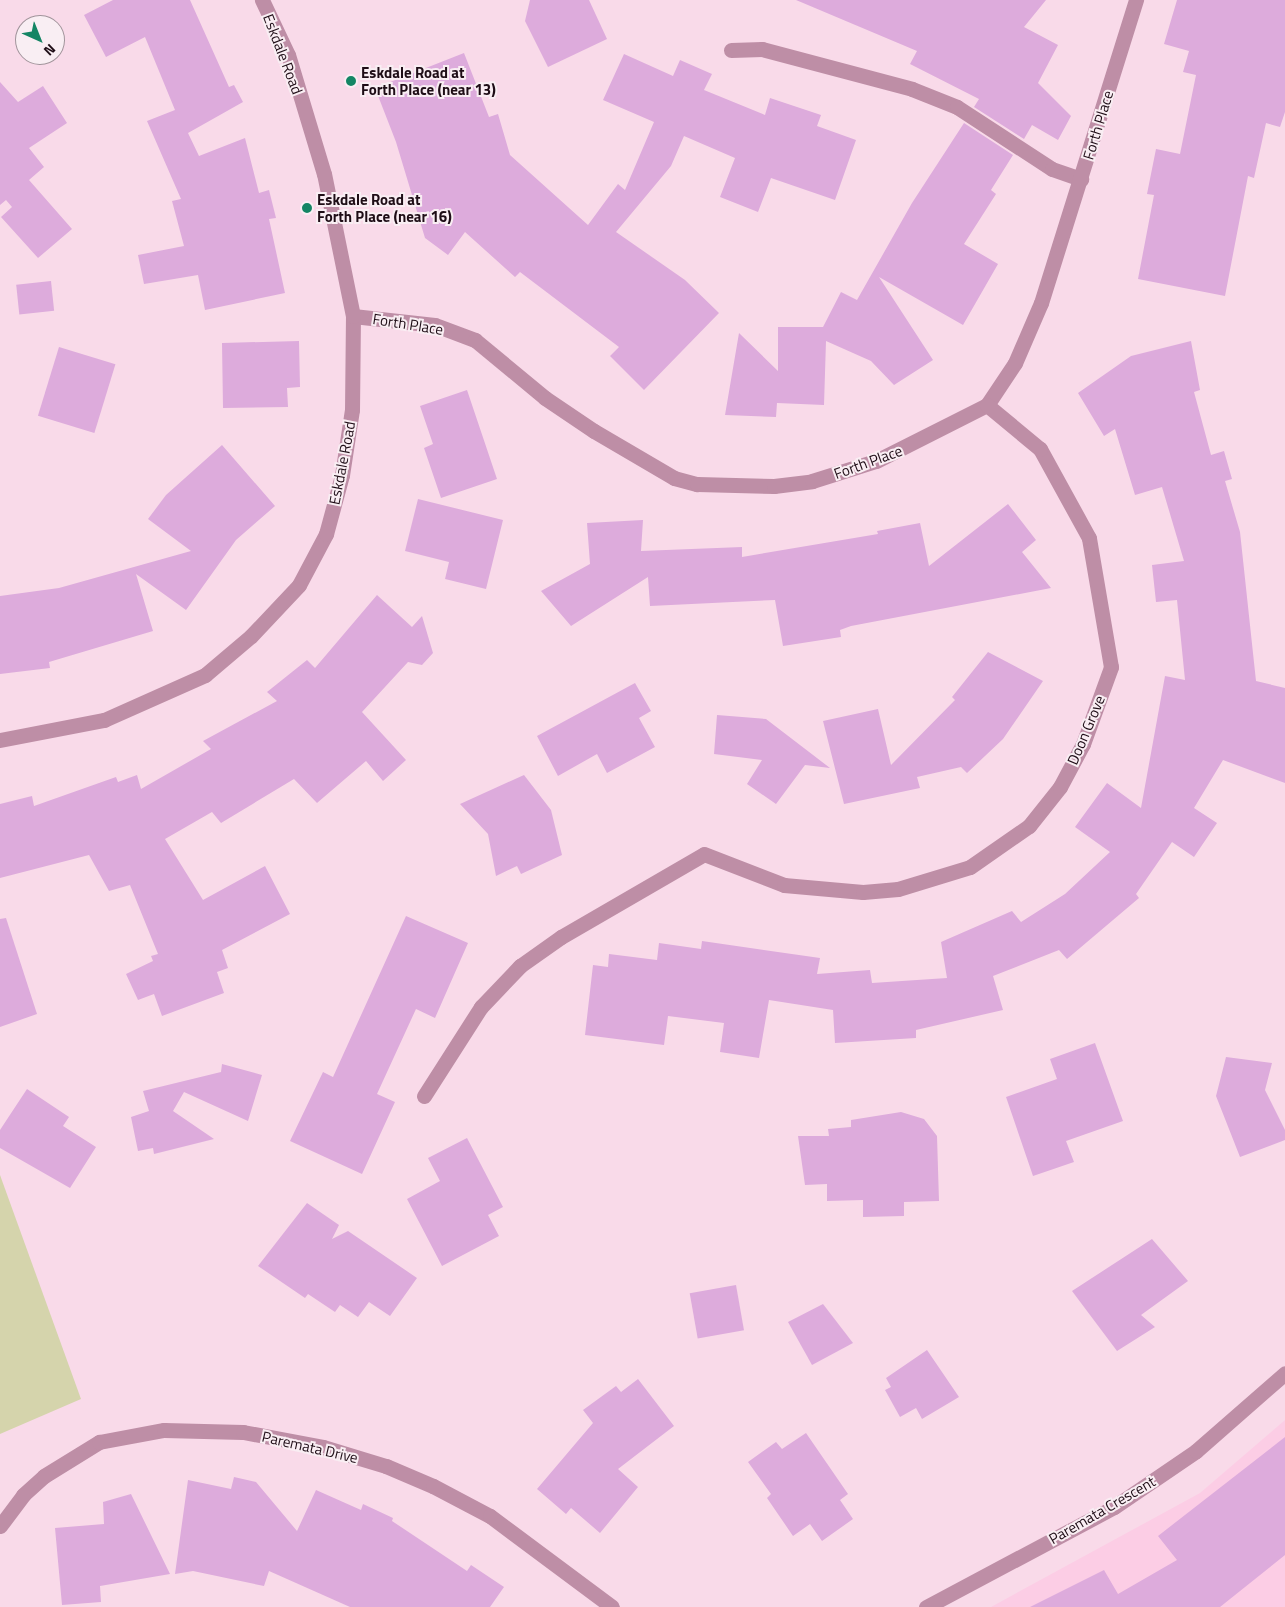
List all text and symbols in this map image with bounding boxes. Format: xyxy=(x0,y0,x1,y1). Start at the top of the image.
street label: Eskdale Road xyxy=(259,11,307,97)
north arrow xyxy=(15,15,65,65)
text: N xyxy=(39,40,61,61)
place label: Eskdale Road at Forth Place (near 13) xyxy=(361,63,496,98)
marker: Eskdale Road at Forth Place (near 13) xyxy=(345,75,357,87)
street label: Forth Place xyxy=(1079,88,1117,162)
place label: Eskdale Road at Forth Place (near 16) xyxy=(317,190,452,225)
marker: Eskdale Road at Forth Place (near 16) xyxy=(301,202,313,214)
street label: Forth Place xyxy=(371,310,445,338)
street label: Eskdale Road xyxy=(325,420,359,506)
street label: Forth Place xyxy=(831,441,905,483)
street label: Doon Grove xyxy=(1063,693,1109,767)
street label: Paremata Drive xyxy=(260,1427,360,1467)
street label: Paremata Crescent xyxy=(1046,1472,1158,1548)

